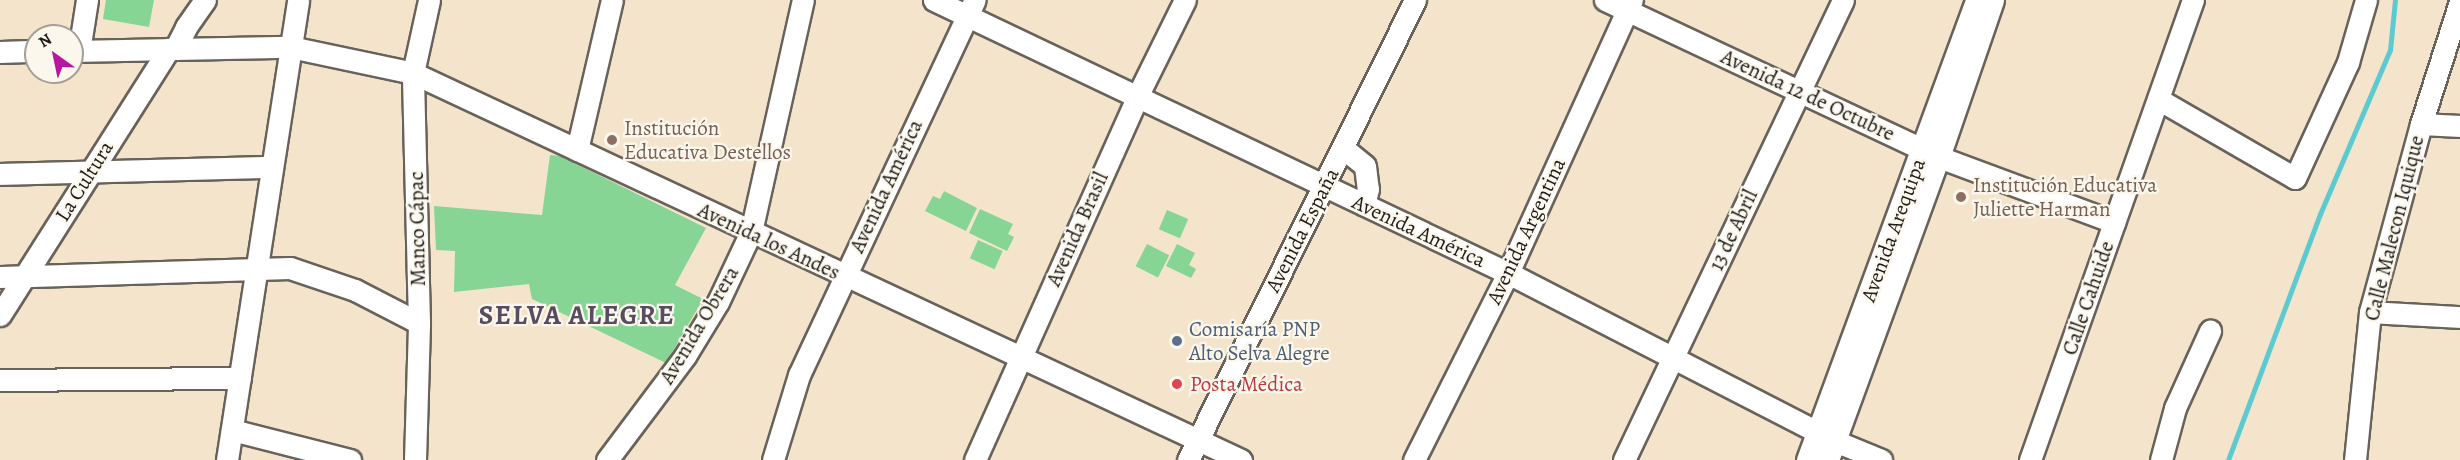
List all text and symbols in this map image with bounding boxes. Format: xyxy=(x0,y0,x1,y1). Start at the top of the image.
north arrow xyxy=(24,24,84,84)
text: N xyxy=(34,28,56,53)
street label: Avenida 12 de Octubre xyxy=(1717,44,1899,146)
place label: Institución Educativa Destellos xyxy=(624,115,791,165)
street label: Avenida América xyxy=(844,115,928,257)
marker: Institución Educativa Destellos xyxy=(605,133,619,147)
street label: Calle Malecon Iquique xyxy=(2359,133,2429,323)
street label: La Cultura xyxy=(49,136,119,226)
street label: Avenida Argentina xyxy=(1481,154,1571,308)
street label: Avenida Arequipa xyxy=(1855,155,1931,305)
street label: Avenida España xyxy=(1260,164,1344,296)
street label: Avenida Brasil xyxy=(1041,168,1113,290)
street label: Manco Cápac xyxy=(403,171,431,287)
place label: Institución Educativa Juliette Harman xyxy=(1973,172,2157,222)
street label: 13 de Abril xyxy=(1703,185,1763,275)
street label: Avenida América xyxy=(1348,189,1490,273)
marker: Institución Educativa Juliette Harman xyxy=(1954,190,1968,204)
street label: Avenida los Andes xyxy=(694,197,844,285)
street label: Calle Cahuide xyxy=(2057,238,2119,358)
street label: Avenida Obrera xyxy=(654,262,744,388)
district label: SELVA ALEGRE xyxy=(479,300,675,332)
place label: Comisaría PNP Alto Selva Alegre xyxy=(1189,316,1330,366)
marker: Comisaría PNP Alto Selva Alegre xyxy=(1170,334,1184,348)
place label: Posta Médica xyxy=(1190,371,1303,397)
marker: Posta Médica xyxy=(1168,375,1186,393)

